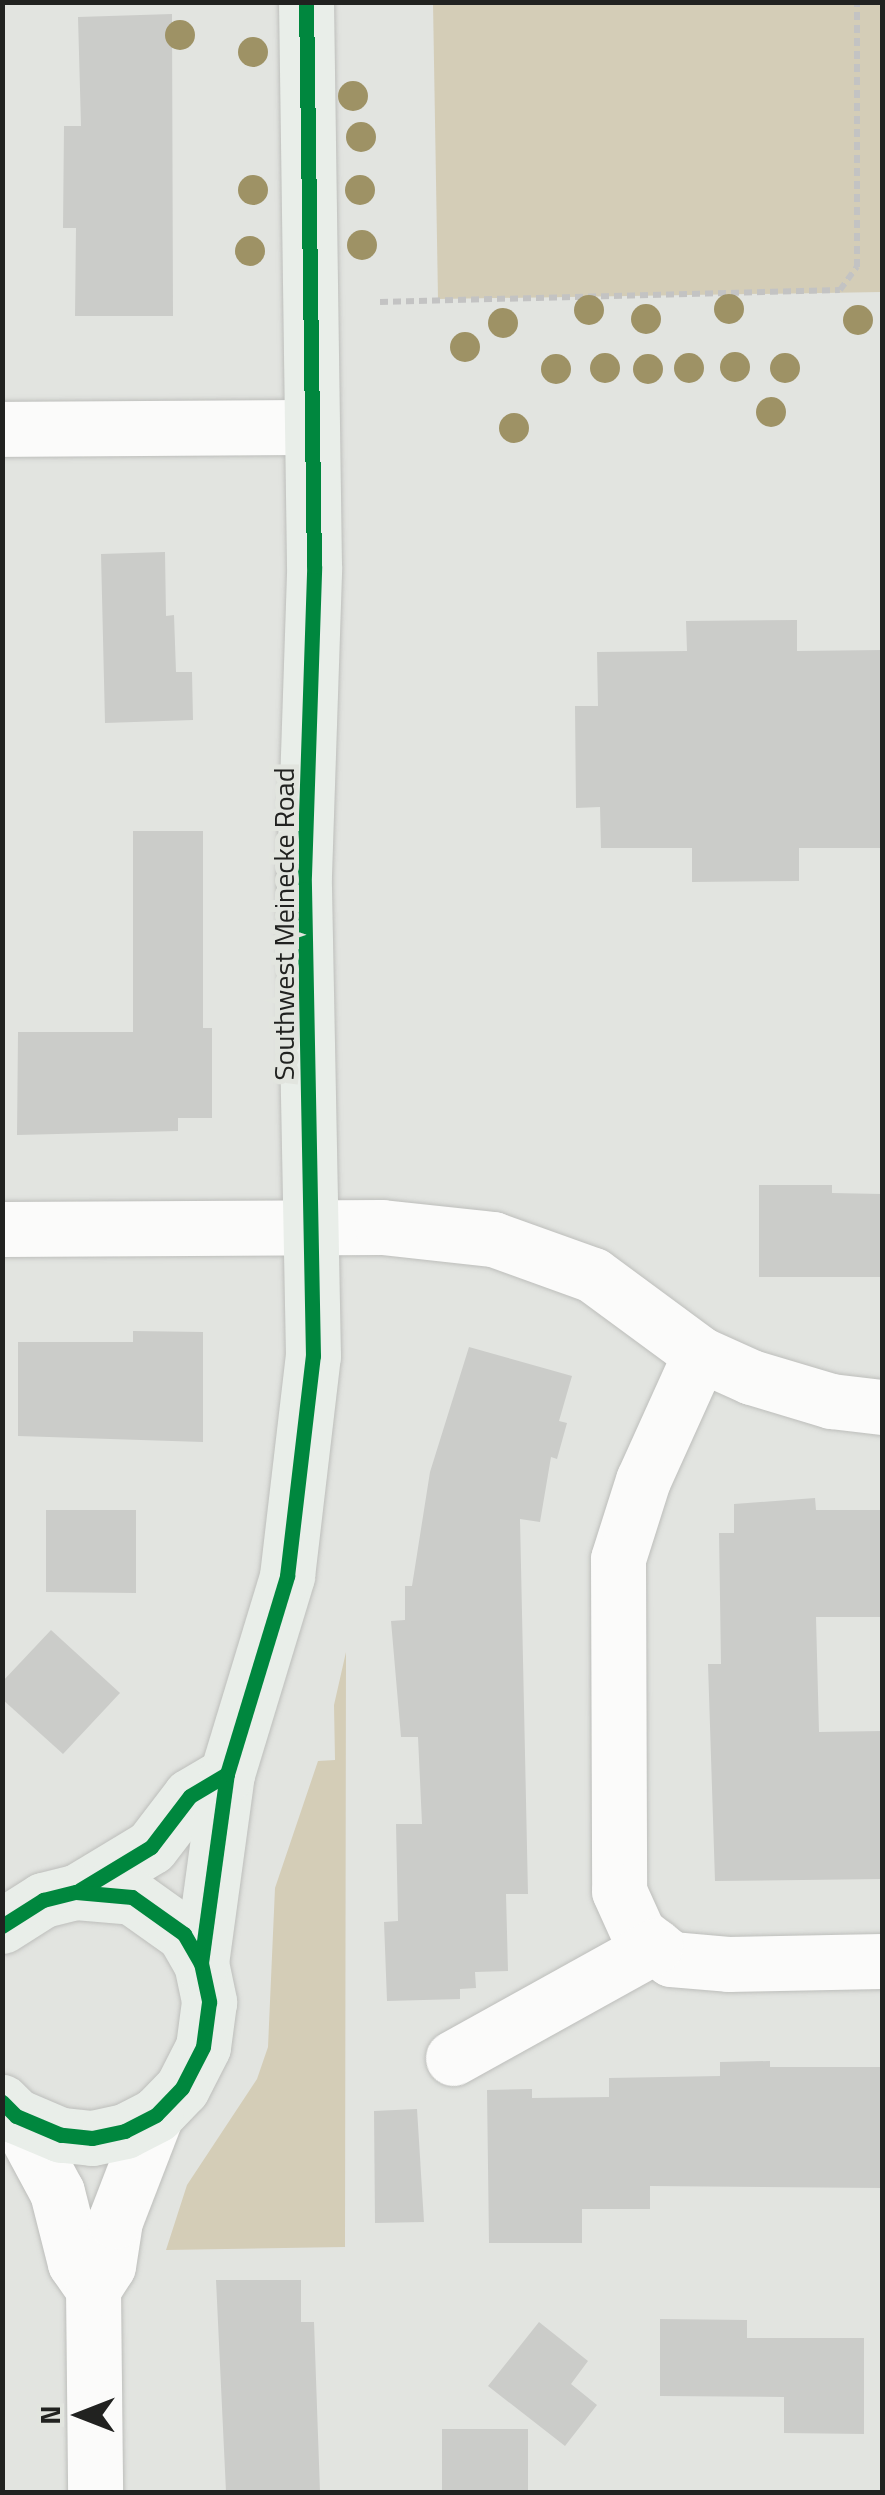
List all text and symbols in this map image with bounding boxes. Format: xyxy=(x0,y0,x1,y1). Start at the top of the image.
street label: Southwest Meinecke Road xyxy=(267,768,301,1080)
north arrow xyxy=(30,2365,130,2465)
text: N xyxy=(28,2405,71,2425)

